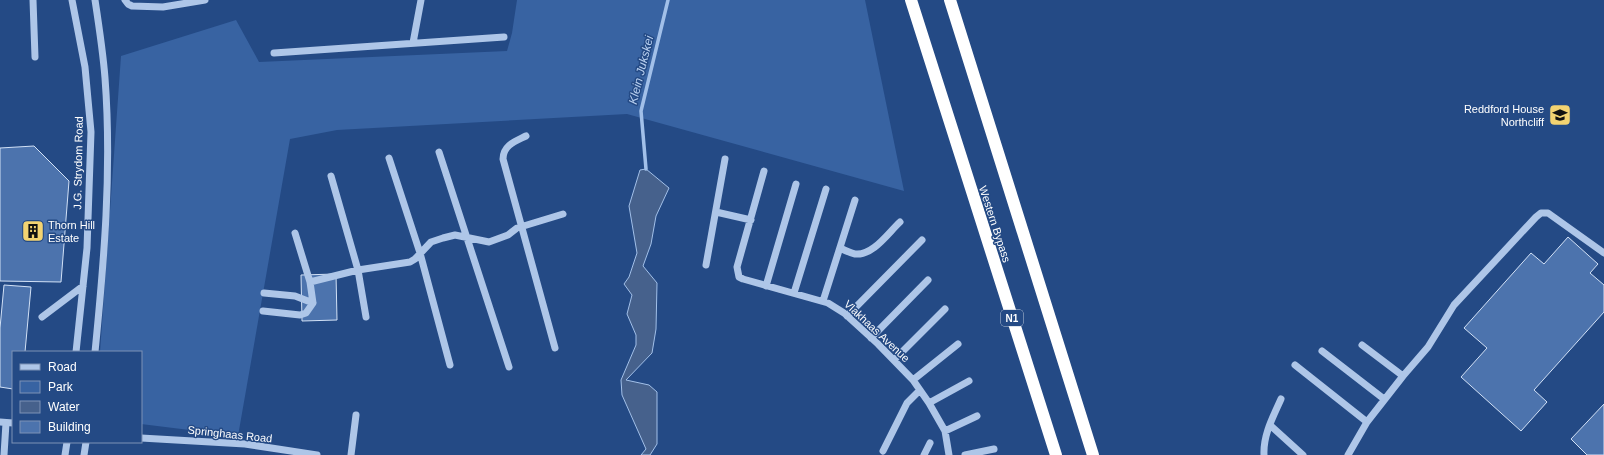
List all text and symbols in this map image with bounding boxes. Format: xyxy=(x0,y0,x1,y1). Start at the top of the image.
water label: Klein Jukskei xyxy=(626,34,656,106)
school or university icon: Reddford House Northcliff xyxy=(1547,102,1573,128)
place label: Reddford House Northcliff xyxy=(1464,103,1545,128)
street label: J.G. Strydom Road xyxy=(71,116,85,210)
street label: Western Bypass xyxy=(977,184,1013,264)
building icon: Thorn Hill Estate xyxy=(20,218,46,244)
place label: Thorn Hill Estate xyxy=(48,219,95,244)
street label: Vlakhaas Avenue xyxy=(842,298,912,364)
road number: N1 xyxy=(1001,310,1023,326)
legend xyxy=(12,351,142,443)
text: Road xyxy=(48,360,77,374)
text: Park xyxy=(48,380,74,394)
text: Water xyxy=(48,400,80,414)
text: Building xyxy=(48,420,91,434)
street label: Springhaas Road xyxy=(187,424,273,444)

